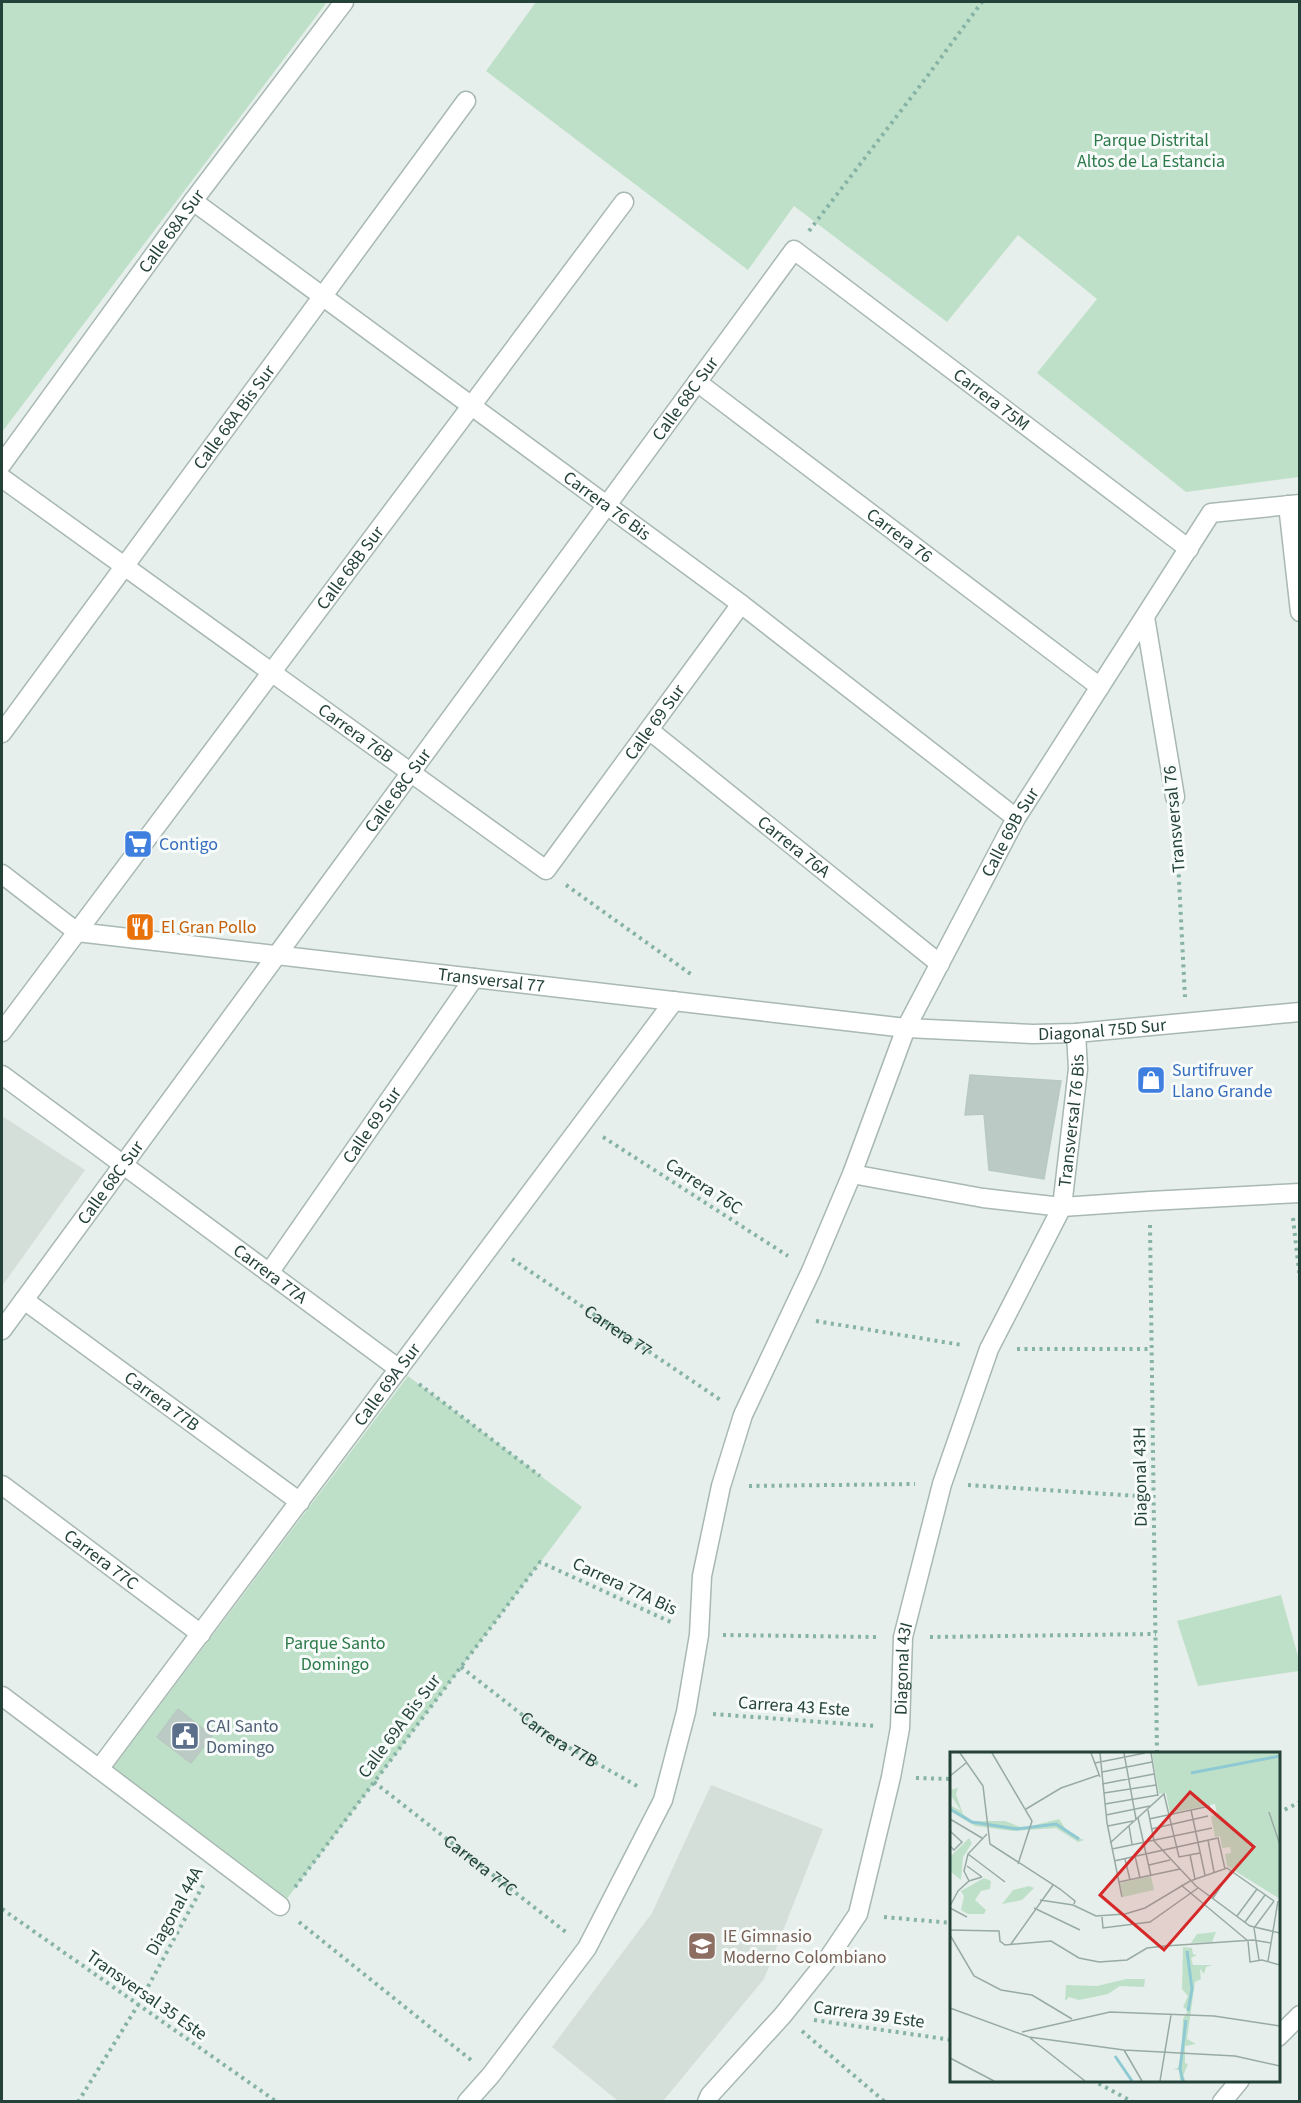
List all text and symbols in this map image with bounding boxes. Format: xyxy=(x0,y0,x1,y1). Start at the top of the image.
park label: Parque Distrital Altos de La Estancia xyxy=(1077,128,1225,174)
street label: Calle 68A Sur xyxy=(133,184,211,278)
street label: Calle 68C Sur xyxy=(646,351,725,446)
street label: Calle 68A Bis Sur xyxy=(188,359,282,475)
street label: Carrera 75M xyxy=(948,363,1035,437)
street label: Carrera 76 Bis xyxy=(558,465,656,547)
street label: Carrera 76 xyxy=(861,502,938,569)
street label: Calle 68B Sur xyxy=(311,520,390,615)
street label: Calle 69 Sur xyxy=(619,679,692,765)
street label: Carrera 76B xyxy=(313,698,398,769)
street label: Calle 68C Sur xyxy=(359,743,438,838)
street label: Transversal 76 xyxy=(1157,764,1192,873)
street label: Calle 69B Sur xyxy=(975,782,1046,881)
street label: Carrera 76A xyxy=(752,810,835,884)
supermarket icon: Contigo xyxy=(122,828,154,860)
place label: Contigo xyxy=(159,832,218,857)
restaurant icon: El Gran Pollo xyxy=(124,911,156,943)
place label: El Gran Pollo xyxy=(161,915,257,940)
street label: Transversal 77 xyxy=(436,962,546,999)
street label: Diagonal 75D Sur xyxy=(1038,1013,1168,1047)
street label: Transversal 76 Bis xyxy=(1052,1054,1091,1189)
place label: Surtifruver Llano Grande xyxy=(1172,1058,1272,1104)
shop icon: Surtifruver Llano Grande xyxy=(1135,1064,1167,1096)
street label: Calle 69 Sur xyxy=(337,1081,408,1169)
street label: Calle 68C Sur xyxy=(71,1135,150,1230)
street label: Carrera 76C xyxy=(660,1152,747,1221)
street label: Carrera 77A xyxy=(228,1238,313,1310)
street label: Carrera 77 xyxy=(579,1299,657,1363)
street label: Calle 69A Sur xyxy=(348,1337,427,1431)
street label: Carrera 77B xyxy=(119,1365,204,1437)
street label: Diagonal 43H xyxy=(1127,1427,1154,1527)
street label: Carrera 77C xyxy=(59,1524,143,1596)
street label: Carrera 77A Bis xyxy=(568,1551,681,1622)
street label: Diagonal 43I xyxy=(888,1620,919,1715)
park label: Parque Santo Domingo xyxy=(285,1631,386,1677)
street label: Calle 69A Bis Sur xyxy=(352,1669,447,1783)
street label: Carrera 43 Este xyxy=(737,1690,851,1723)
street label: Carrera 77B xyxy=(515,1706,602,1774)
place label: CAI Santo Domingo xyxy=(206,1714,279,1760)
public building icon: CAI Santo Domingo xyxy=(169,1720,201,1752)
inset map xyxy=(950,1752,1280,2082)
street label: Carrera 77C xyxy=(438,1829,522,1902)
street label: Diagonal 44A xyxy=(140,1862,209,1960)
place label: IE Gimnasio Moderno Colombiano xyxy=(723,1924,887,1970)
school or university icon: IE Gimnasio Moderno Colombiano xyxy=(686,1930,718,1962)
street label: Transversal 35 Este xyxy=(81,1944,212,2046)
street label: Carrera 39 Este xyxy=(812,1994,926,2035)

